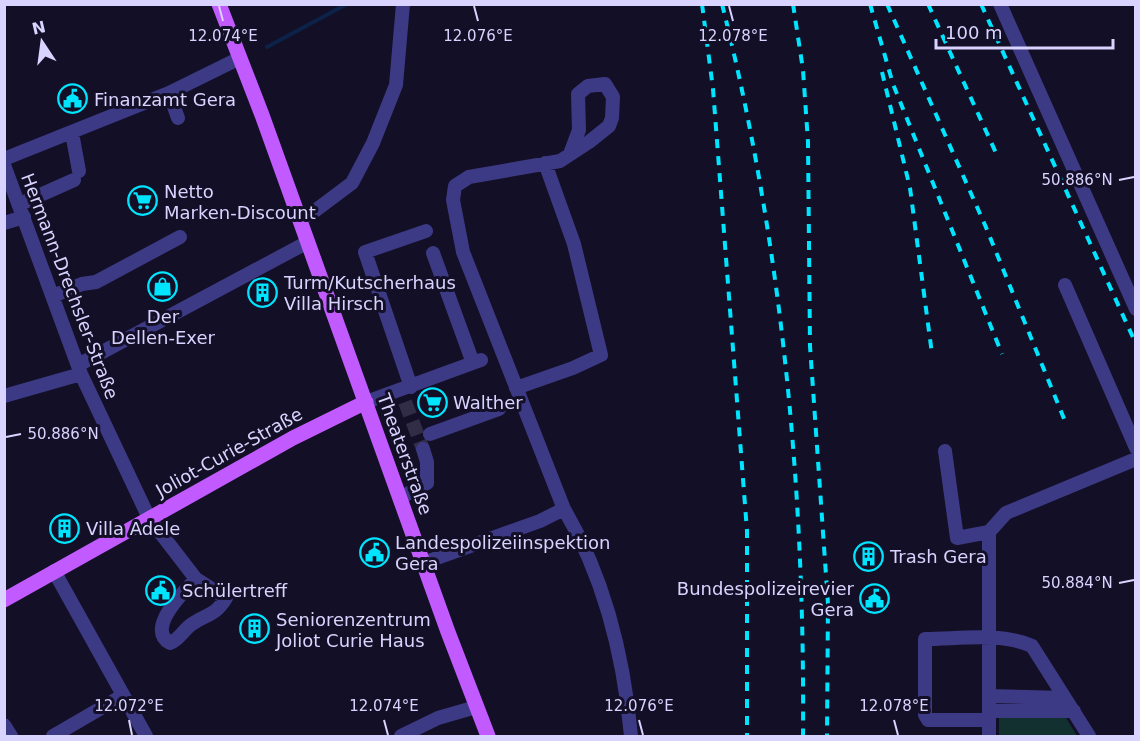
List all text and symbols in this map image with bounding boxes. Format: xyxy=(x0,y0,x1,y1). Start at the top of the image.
north arrow xyxy=(12,12,72,72)
scale bar xyxy=(936,12,1113,50)
text: N xyxy=(30,17,47,39)
text: 100 m xyxy=(945,22,1003,43)
text: 12.074°E xyxy=(188,27,258,45)
text: 12.076°E xyxy=(443,27,513,45)
text: 12.078°E xyxy=(698,27,768,45)
public building icon: Finanzamt Gera xyxy=(57,83,89,115)
place label: Finanzamt Gera xyxy=(94,89,236,110)
street label: Hermann-Drechsler-Straße xyxy=(17,170,123,402)
text: 50.886°N xyxy=(1041,171,1113,189)
place label: Netto Marken-Discount xyxy=(164,181,316,223)
supermarket icon: Netto Marken-Discount xyxy=(127,185,159,217)
shop icon: Der Dellen-Exer xyxy=(147,271,179,303)
place label: Turm/Kutscherhaus Villa Hirsch xyxy=(283,272,456,314)
building icon: Turm/Kutscherhaus Villa Hirsch xyxy=(247,276,279,308)
place label: Der Dellen-Exer xyxy=(111,306,216,348)
supermarket icon: Walther xyxy=(416,386,448,418)
street label: Theaterstraße xyxy=(373,390,437,517)
place label: Walther xyxy=(453,392,523,413)
street label: Joliot-Curie-Straße xyxy=(151,403,306,501)
text: 50.886°N xyxy=(27,425,99,443)
building icon: Villa Adele xyxy=(49,512,81,544)
place label: Villa Adele xyxy=(86,518,180,539)
place label: Landespolizeiinspektion Gera xyxy=(395,532,611,574)
public building icon: Landespolizeiinspektion Gera xyxy=(358,536,390,568)
building icon: Trash Gera xyxy=(853,540,885,572)
place label: Trash Gera xyxy=(889,546,987,567)
public building icon: Schülertreff xyxy=(145,574,177,606)
text: 50.884°N xyxy=(1041,574,1113,592)
place label: Bundespolizeirevier Gera xyxy=(677,578,855,620)
place label: Schülertreff xyxy=(182,580,288,601)
public building icon: Bundespolizeirevier Gera xyxy=(859,582,891,614)
place label: Seniorenzentrum Joliot Curie Haus xyxy=(275,609,431,651)
building icon: Seniorenzentrum Joliot Curie Haus xyxy=(239,613,271,645)
text: 12.072°E xyxy=(94,697,164,715)
text: 12.074°E xyxy=(349,697,419,715)
text: 12.076°E xyxy=(604,697,674,715)
text: 12.078°E xyxy=(859,697,929,715)

